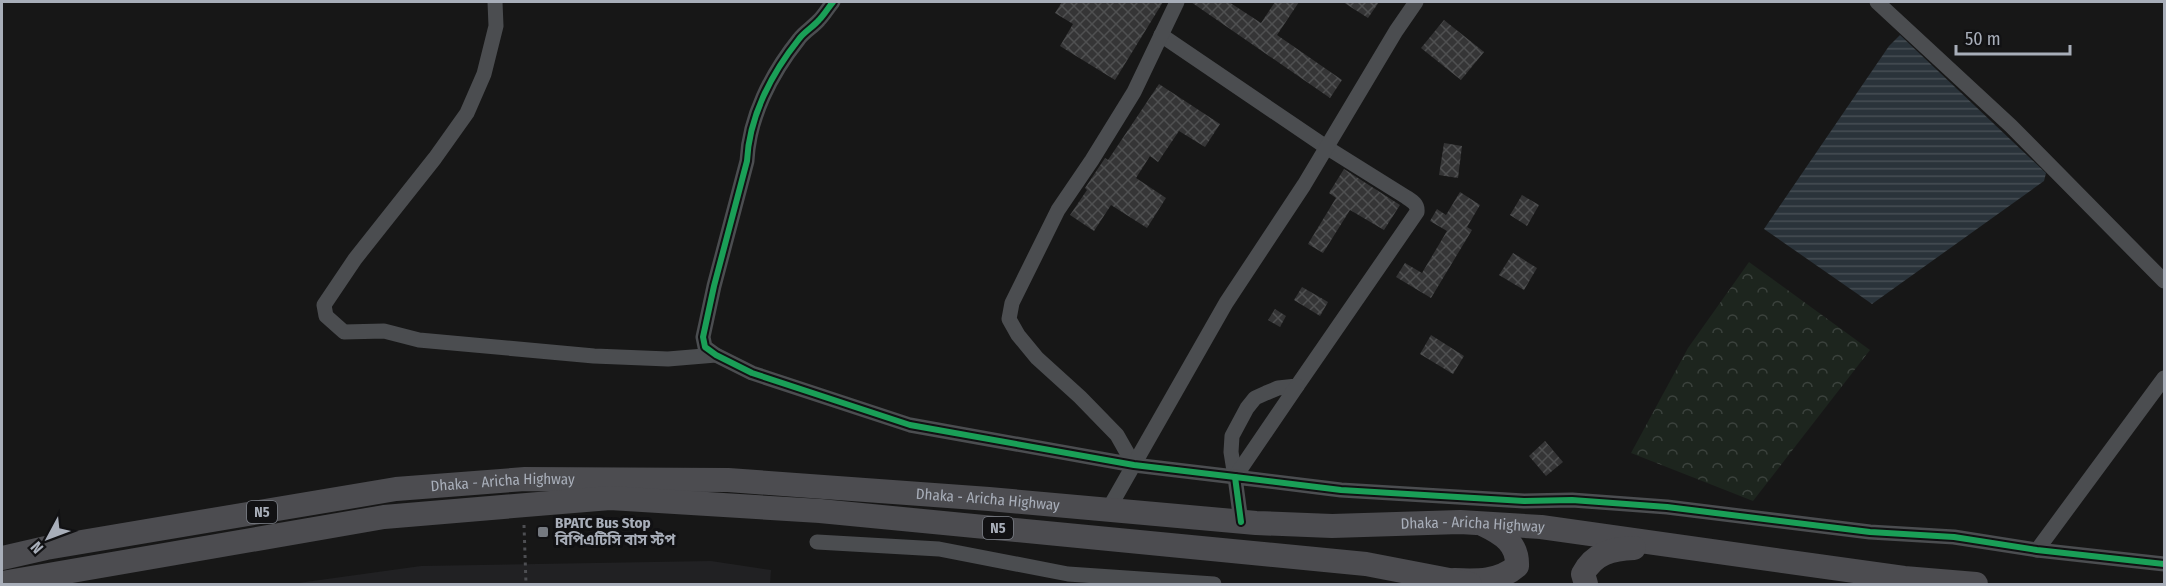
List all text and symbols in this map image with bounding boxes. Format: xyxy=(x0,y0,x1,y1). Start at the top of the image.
scale bar xyxy=(1956,18,2070,56)
text: 50 m xyxy=(1965,28,2001,50)
street label: Dhaka - Aricha Highway xyxy=(430,470,575,495)
street label: Dhaka - Aricha Highway xyxy=(915,485,1061,514)
road number: N5 xyxy=(247,501,277,523)
north arrow xyxy=(18,508,78,568)
street label: Dhaka - Aricha Highway xyxy=(1400,513,1546,536)
place label: BPATC Bus Stop বিপিএটিসি বাস স্টপ xyxy=(554,514,676,549)
road number: N5 xyxy=(983,517,1013,539)
marker: BPATC Bus Stop বিপিএটিসি বাস স্টপ xyxy=(536,525,550,539)
text: N xyxy=(27,538,47,557)

